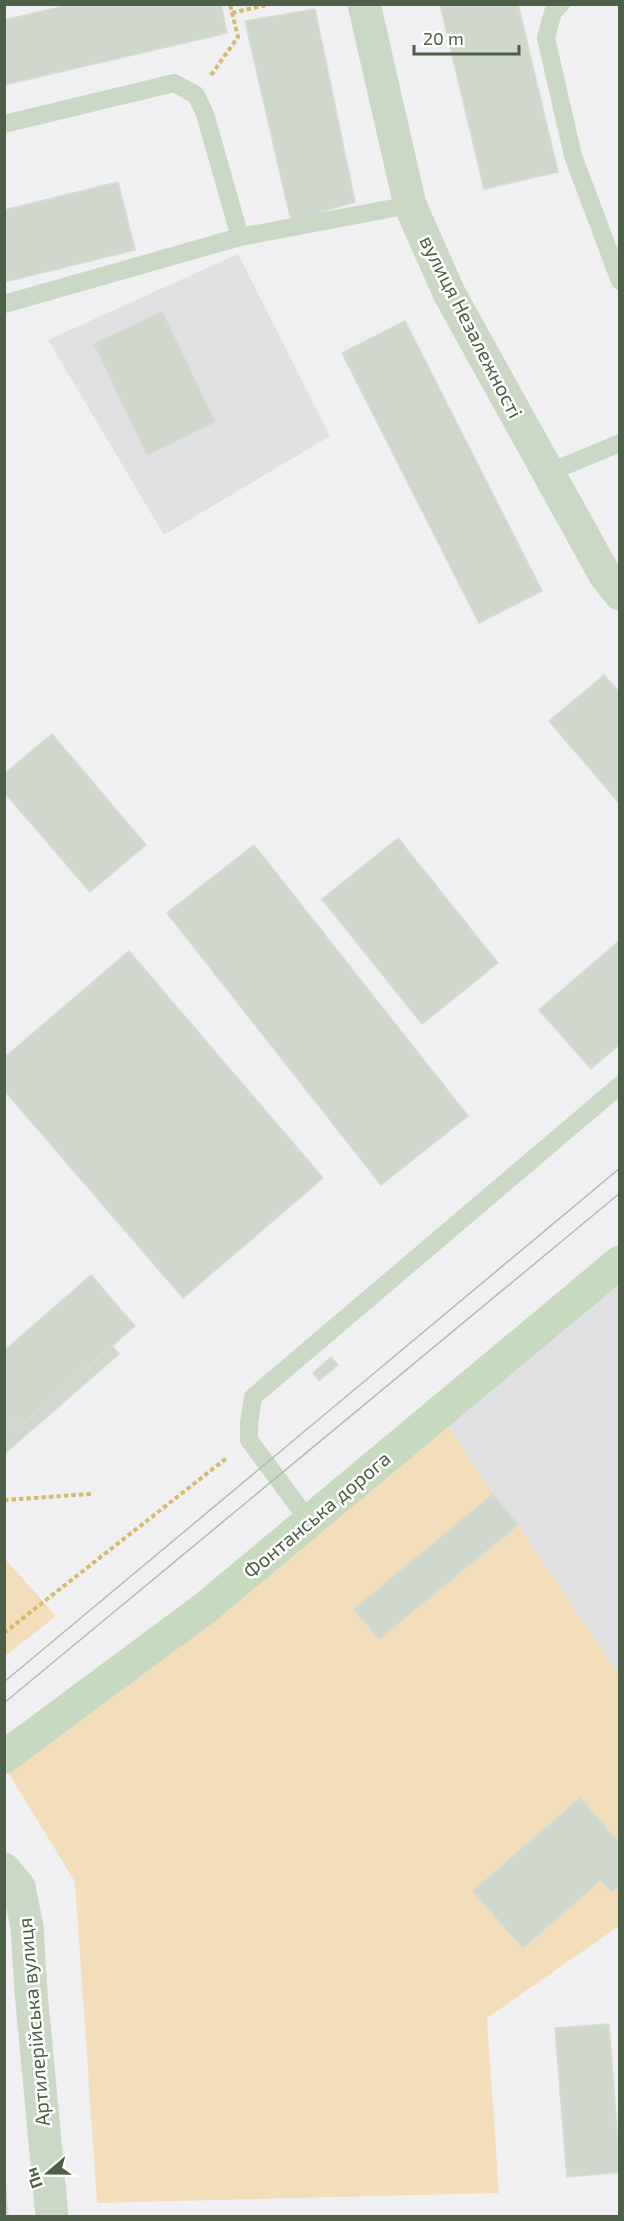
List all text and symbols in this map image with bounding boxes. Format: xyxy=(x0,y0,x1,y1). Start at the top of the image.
scale bar xyxy=(414,18,519,56)
text: 20 m xyxy=(423,27,464,49)
street label: вулиця Незалежності xyxy=(415,231,528,422)
street label: Фонтанська дорога xyxy=(238,1446,395,1583)
street label: Артилерійська вулиця xyxy=(12,1917,55,2127)
north arrow xyxy=(18,2143,78,2203)
text: Пн xyxy=(21,2165,46,2191)

